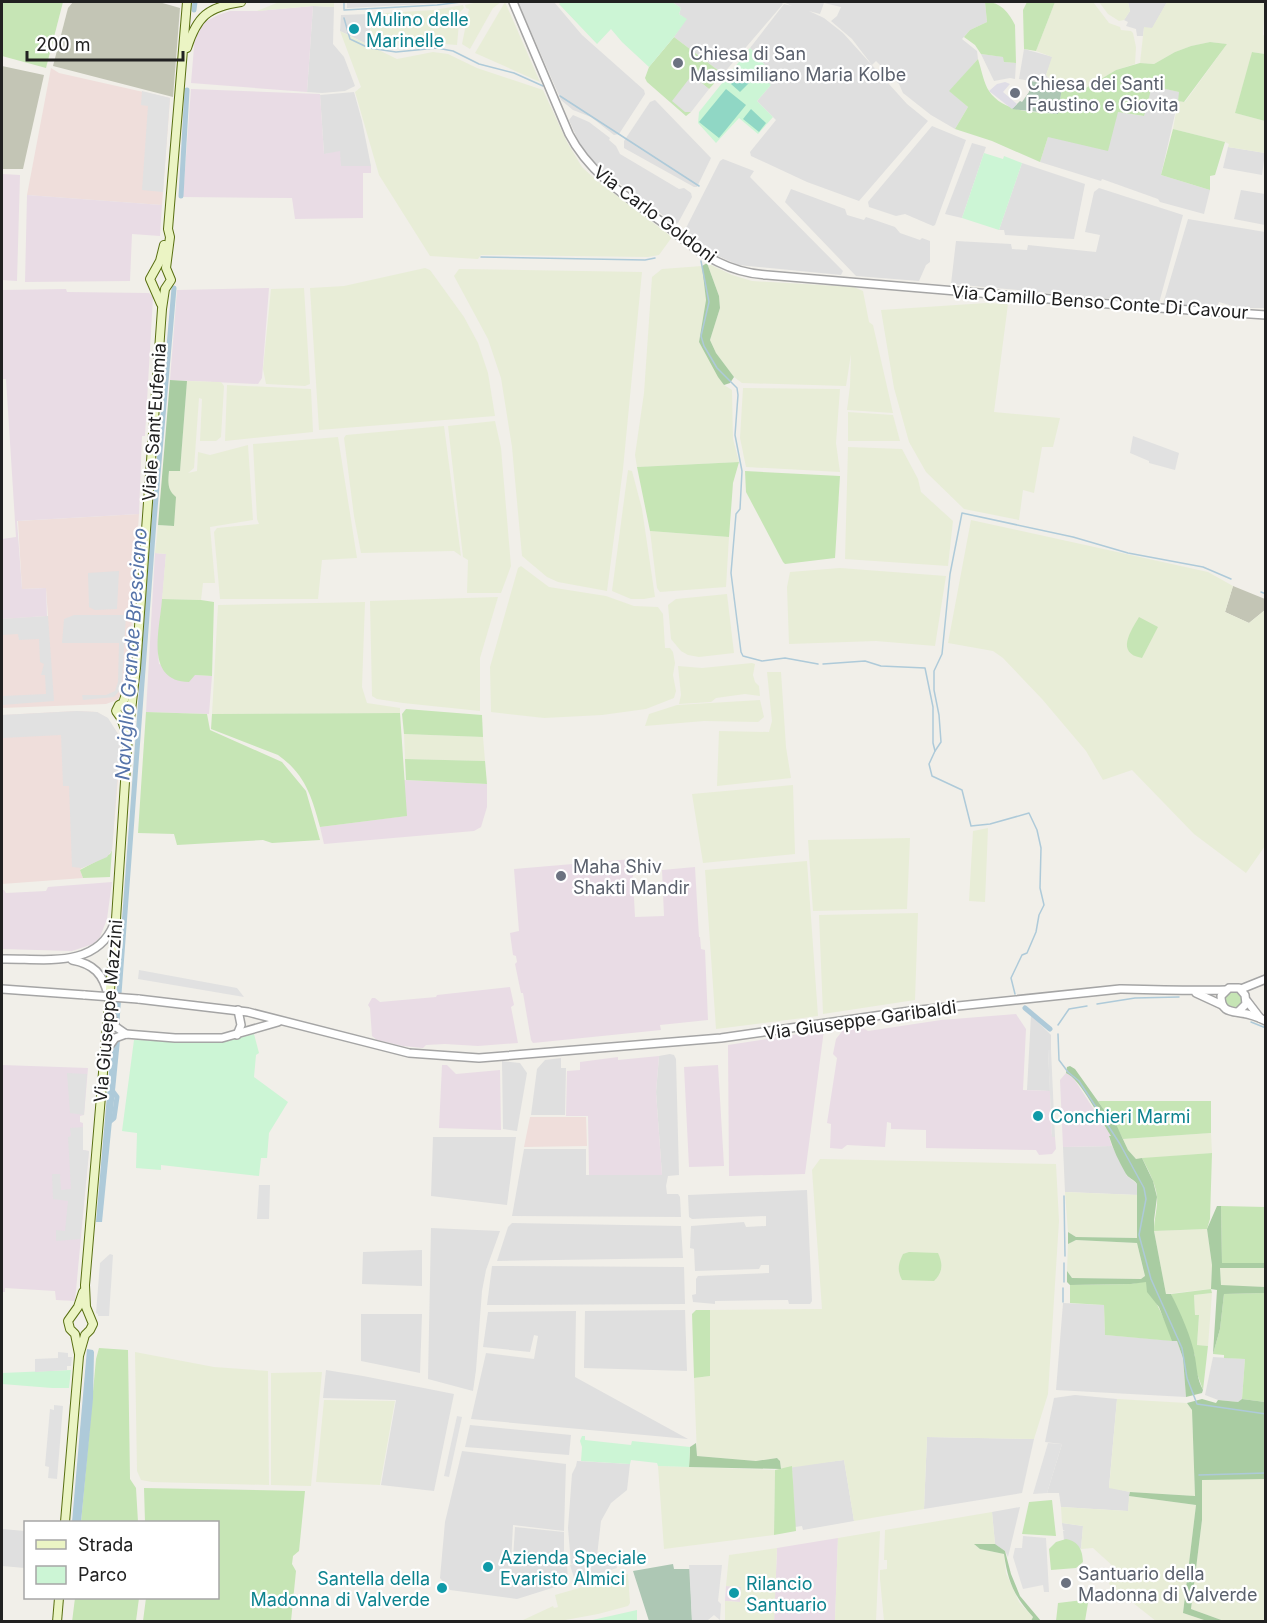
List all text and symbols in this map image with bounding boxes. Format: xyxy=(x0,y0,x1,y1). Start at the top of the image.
place label: Mulino delle Marinelle xyxy=(366,9,469,51)
marker: Mulino delle Marinelle xyxy=(347,22,361,36)
scale bar xyxy=(27,24,183,62)
text: 200 m xyxy=(36,34,91,55)
place label: Chiesa di San Massimiliano Maria Kolbe xyxy=(690,43,906,85)
marker: Chiesa di San Massimiliano Maria Kolbe xyxy=(671,56,685,70)
place label: Chiesa dei Santi Faustino e Giovita xyxy=(1027,73,1179,115)
marker: Chiesa dei Santi Faustino e Giovita xyxy=(1008,86,1022,100)
street label: Via Carlo Goldoni xyxy=(590,161,720,267)
street label: Via Camillo Benso Conte Di Cavour xyxy=(951,281,1249,323)
street label: Viale Sant'Eufemia xyxy=(138,342,170,502)
water label: Naviglio Grande Bresciano xyxy=(110,527,152,781)
place label: Maha Shiv Shakti Mandir xyxy=(573,856,690,898)
marker: Maha Shiv Shakti Mandir xyxy=(554,869,568,883)
street label: Via Giuseppe Mazzini xyxy=(90,919,126,1103)
street label: Via Giuseppe Garibaldi xyxy=(762,996,958,1044)
place label: Conchieri Marmi xyxy=(1050,1106,1190,1127)
marker: Conchieri Marmi xyxy=(1031,1109,1045,1123)
legend xyxy=(24,1521,219,1599)
text: Strada xyxy=(78,1534,133,1555)
place label: Azienda Speciale Evaristo Almici xyxy=(500,1547,647,1589)
marker: Azienda Speciale Evaristo Almici xyxy=(481,1560,495,1574)
place label: Santuario della Madonna di Valverde xyxy=(1078,1563,1257,1605)
text: Parco xyxy=(78,1564,127,1585)
place label: Santella della Madonna di Valverde xyxy=(251,1568,430,1610)
place label: Rilancio Santuario xyxy=(746,1573,827,1615)
marker: Santuario della Madonna di Valverde xyxy=(1059,1576,1073,1590)
marker: Santella della Madonna di Valverde xyxy=(435,1581,449,1595)
marker: Rilancio Santuario xyxy=(727,1586,741,1600)

